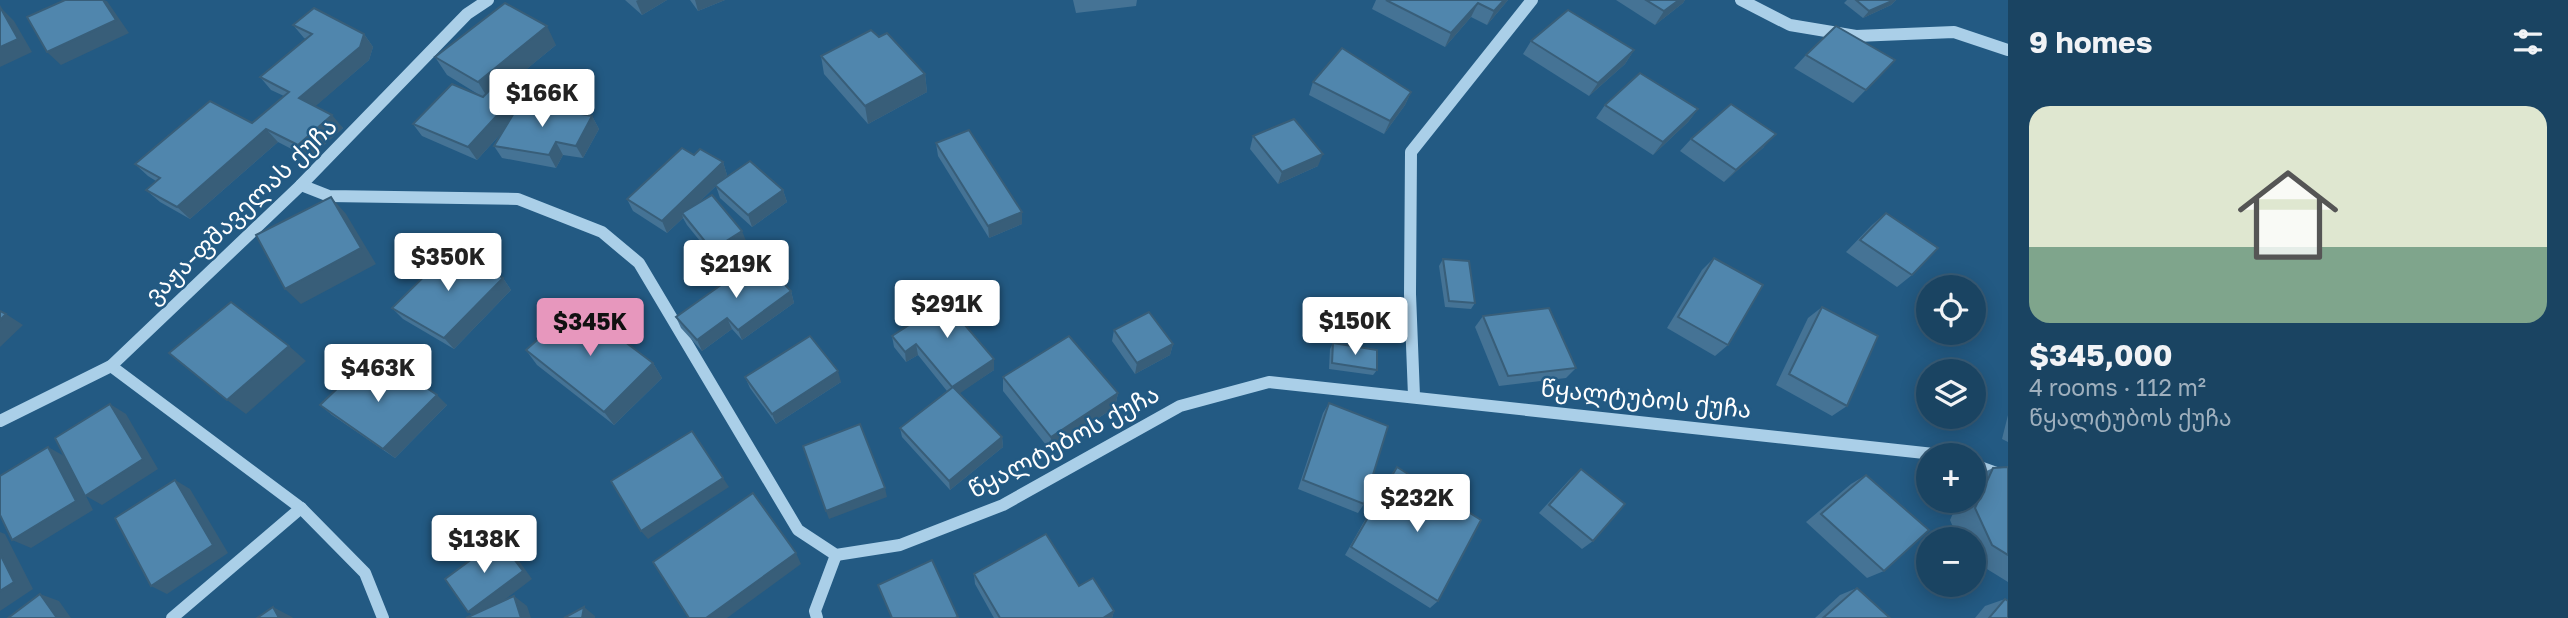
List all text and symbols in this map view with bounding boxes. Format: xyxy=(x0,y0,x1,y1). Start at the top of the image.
icon: filters xyxy=(2509,23,2547,61)
text: 9 homes xyxy=(2029,24,2152,60)
pin: $166K xyxy=(493,69,591,129)
text: $166K xyxy=(505,78,579,106)
street label: ვაჟა-ფშაველას ქუჩა xyxy=(138,111,343,310)
icon: home xyxy=(2225,152,2351,278)
pin: $350K xyxy=(399,233,497,293)
pin: $219K xyxy=(687,240,785,300)
text: $350K xyxy=(410,242,486,270)
text: $219K xyxy=(700,249,772,277)
map controls xyxy=(1916,275,1986,597)
button: locate xyxy=(1916,275,1986,345)
pin: $291K xyxy=(898,280,996,340)
text: $291K xyxy=(911,289,983,317)
pin: $345K xyxy=(541,298,639,358)
pin: $150K xyxy=(1306,298,1404,357)
text: $150K xyxy=(1319,306,1391,334)
text: $345K xyxy=(553,307,627,335)
text: $345,000 xyxy=(2029,337,2173,373)
pin: $463K xyxy=(329,344,427,404)
text: $463K xyxy=(340,353,416,381)
button: layers xyxy=(1916,359,1986,429)
street label: წყალტუბოს ქუჩა xyxy=(1539,372,1753,424)
text: 4 rooms · 112 m² xyxy=(2029,373,2206,401)
street label: წყალტუბოს ქუჩა xyxy=(963,378,1164,504)
text: წყალტუბოს ქუჩა xyxy=(2029,403,2232,431)
button: + xyxy=(1916,443,1986,513)
pin: $232K xyxy=(1368,475,1466,534)
text: $232K xyxy=(1380,483,1454,511)
pin: $138K xyxy=(435,516,533,575)
text: $138K xyxy=(448,524,520,552)
button: − xyxy=(1916,527,1986,597)

